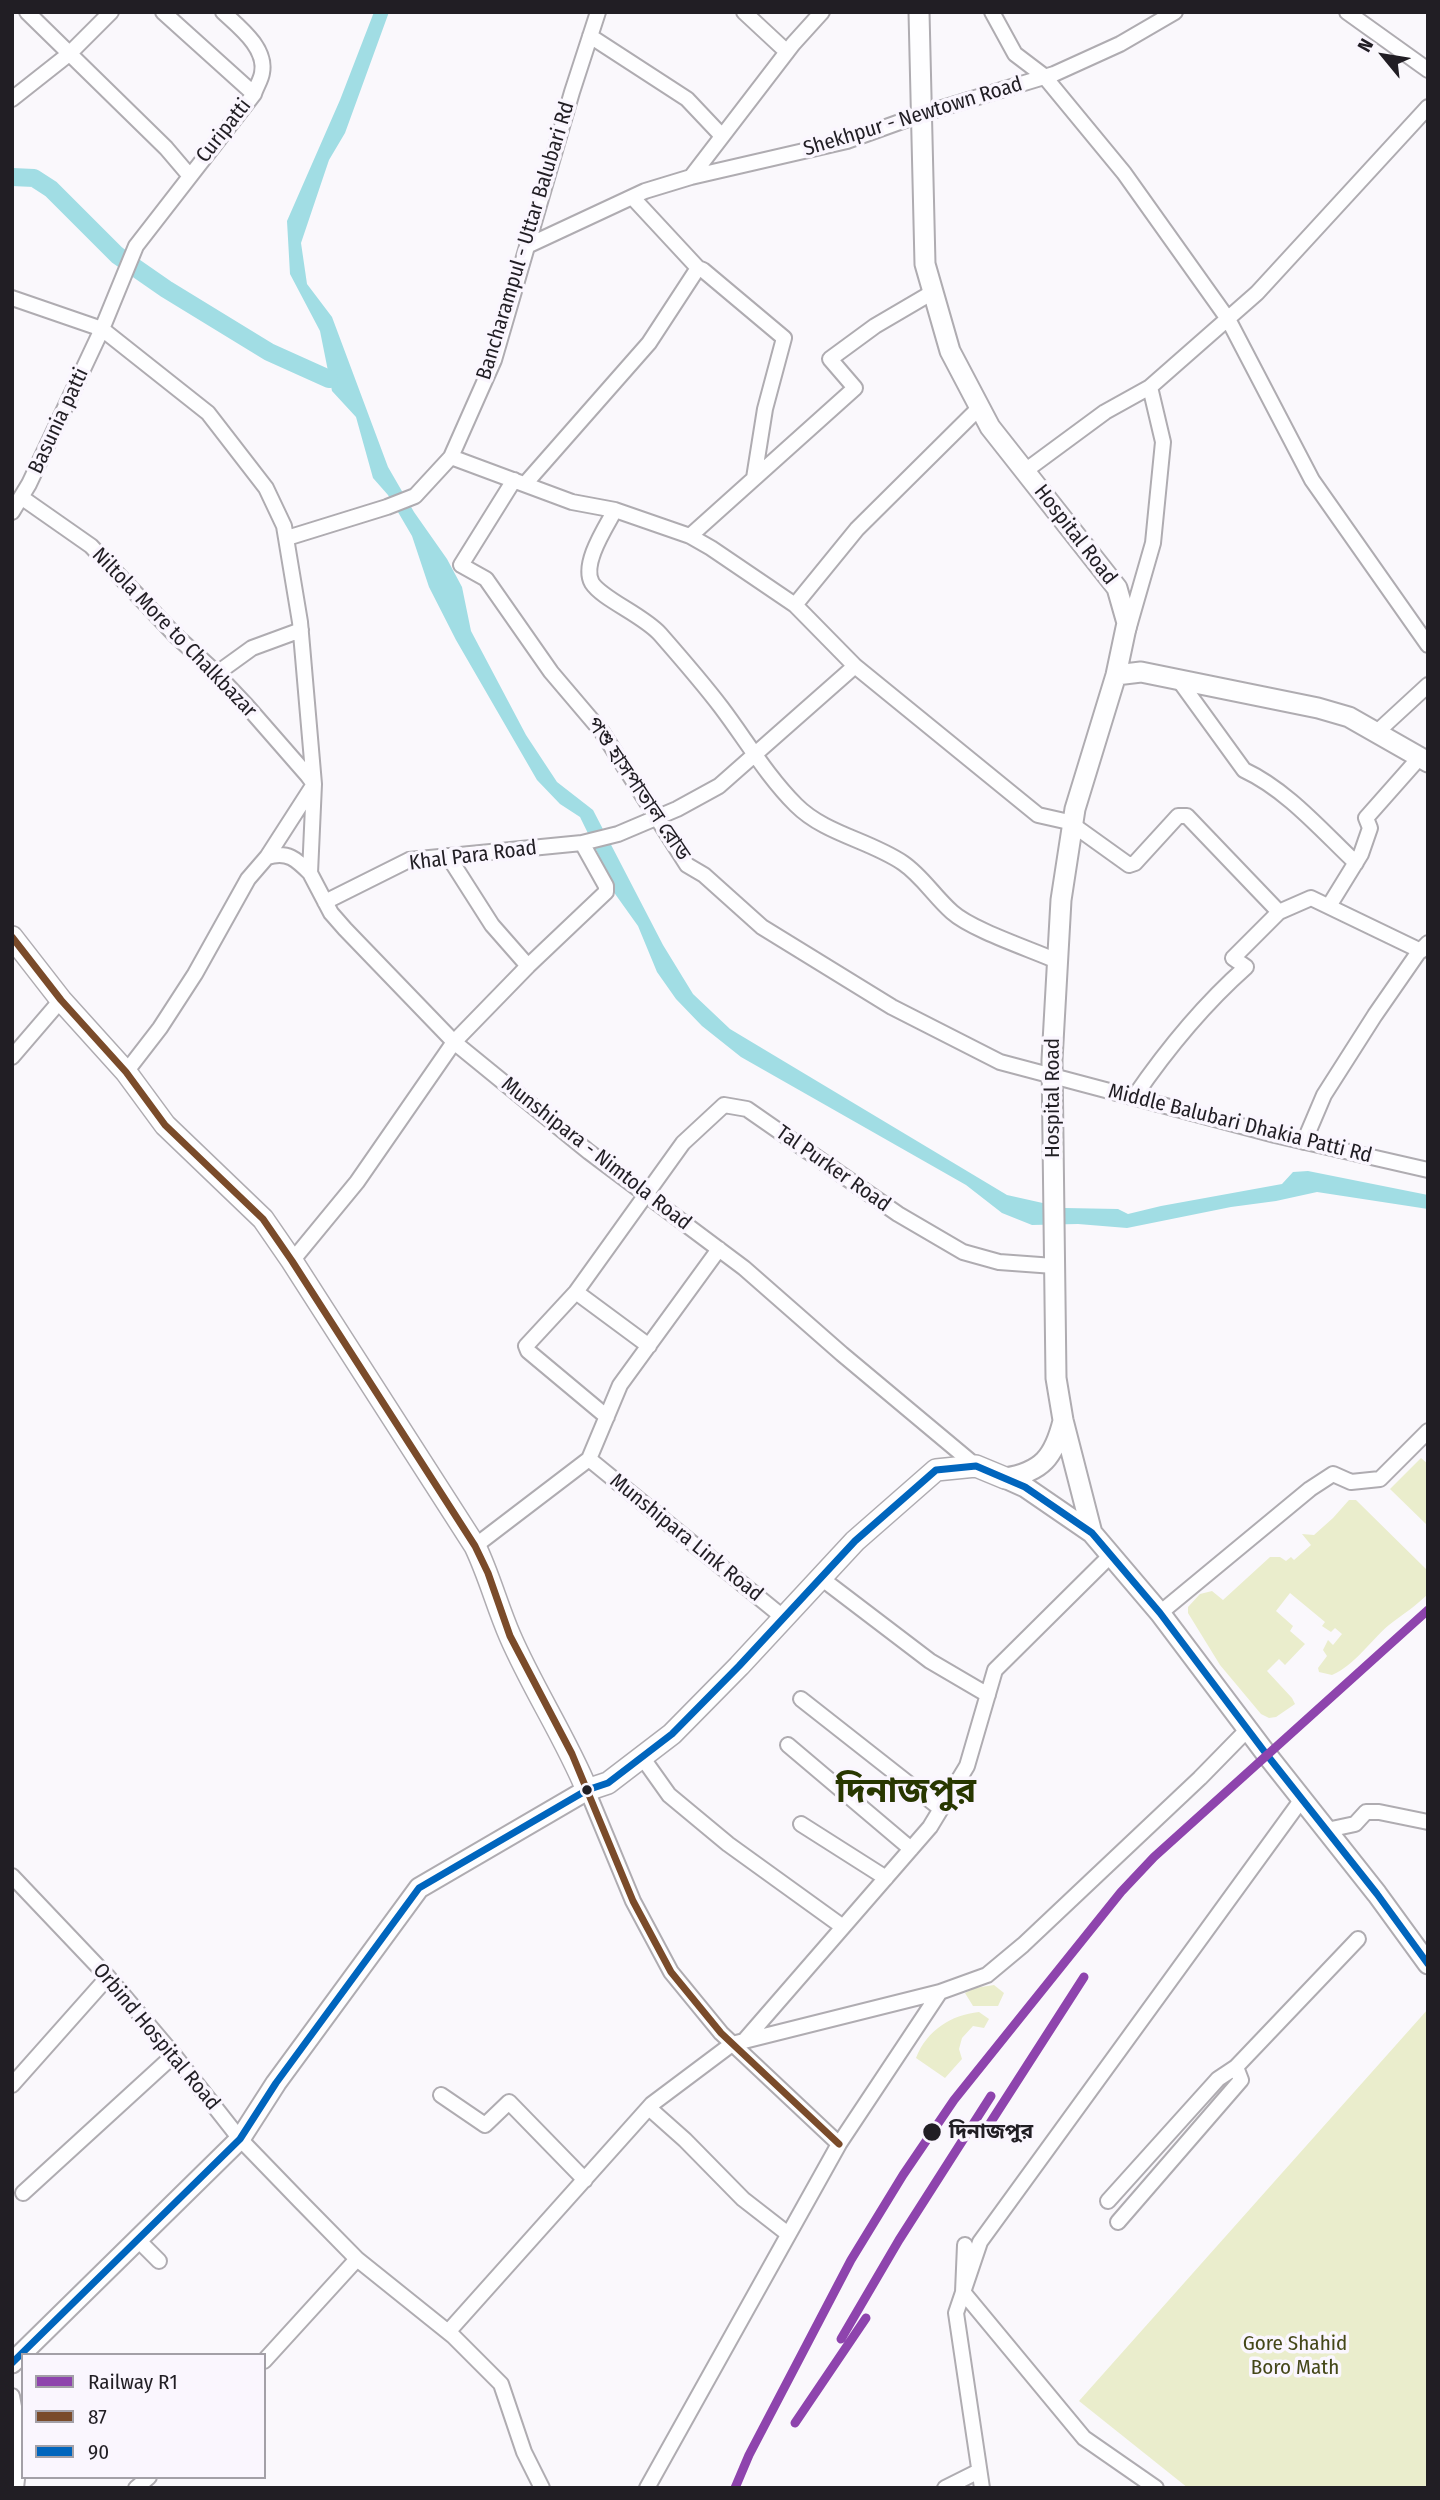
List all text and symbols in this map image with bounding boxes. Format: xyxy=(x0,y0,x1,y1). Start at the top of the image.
north arrow xyxy=(1349,21,1419,91)
text: N xyxy=(1353,35,1378,56)
street label: Shekhpur - Newtown Road xyxy=(800,72,1026,162)
street label: Curipatti xyxy=(191,94,257,168)
street label: Bancharampul - Uttar Balubari Rd xyxy=(472,99,580,383)
street label: Basunia patti xyxy=(24,364,94,478)
street label: Hospital Road xyxy=(1028,480,1122,590)
street label: Niltola More to Chalkbazar xyxy=(86,543,262,723)
street label: পশু হাসপাতাল রোড xyxy=(581,712,695,866)
street label: Khal Para Road xyxy=(408,836,538,876)
street label: Hospital Road xyxy=(1040,1038,1066,1158)
street label: Munshipara - Nimtola Road xyxy=(496,1072,696,1236)
street label: Middle Balubari Dhakia Patti Rd xyxy=(1106,1079,1374,1169)
street label: Tal Purker Road xyxy=(771,1120,895,1218)
street label: Munshipara Link Road xyxy=(604,1469,768,1607)
district label: দিনাজপুর xyxy=(836,1771,976,1813)
unlabelled marker xyxy=(580,1783,594,1797)
street label: Orbind Hospital Road xyxy=(87,1958,225,2116)
place label: দিনাজপুর xyxy=(949,2119,1033,2145)
marker: দিনাজপুর xyxy=(921,2121,943,2143)
park label: Gore Shahid Boro Math xyxy=(1243,2331,1347,2381)
legend xyxy=(21,2353,266,2479)
text: Railway R1 xyxy=(88,2369,178,2395)
text: 87 xyxy=(88,2404,107,2430)
text: 90 xyxy=(88,2439,109,2465)

